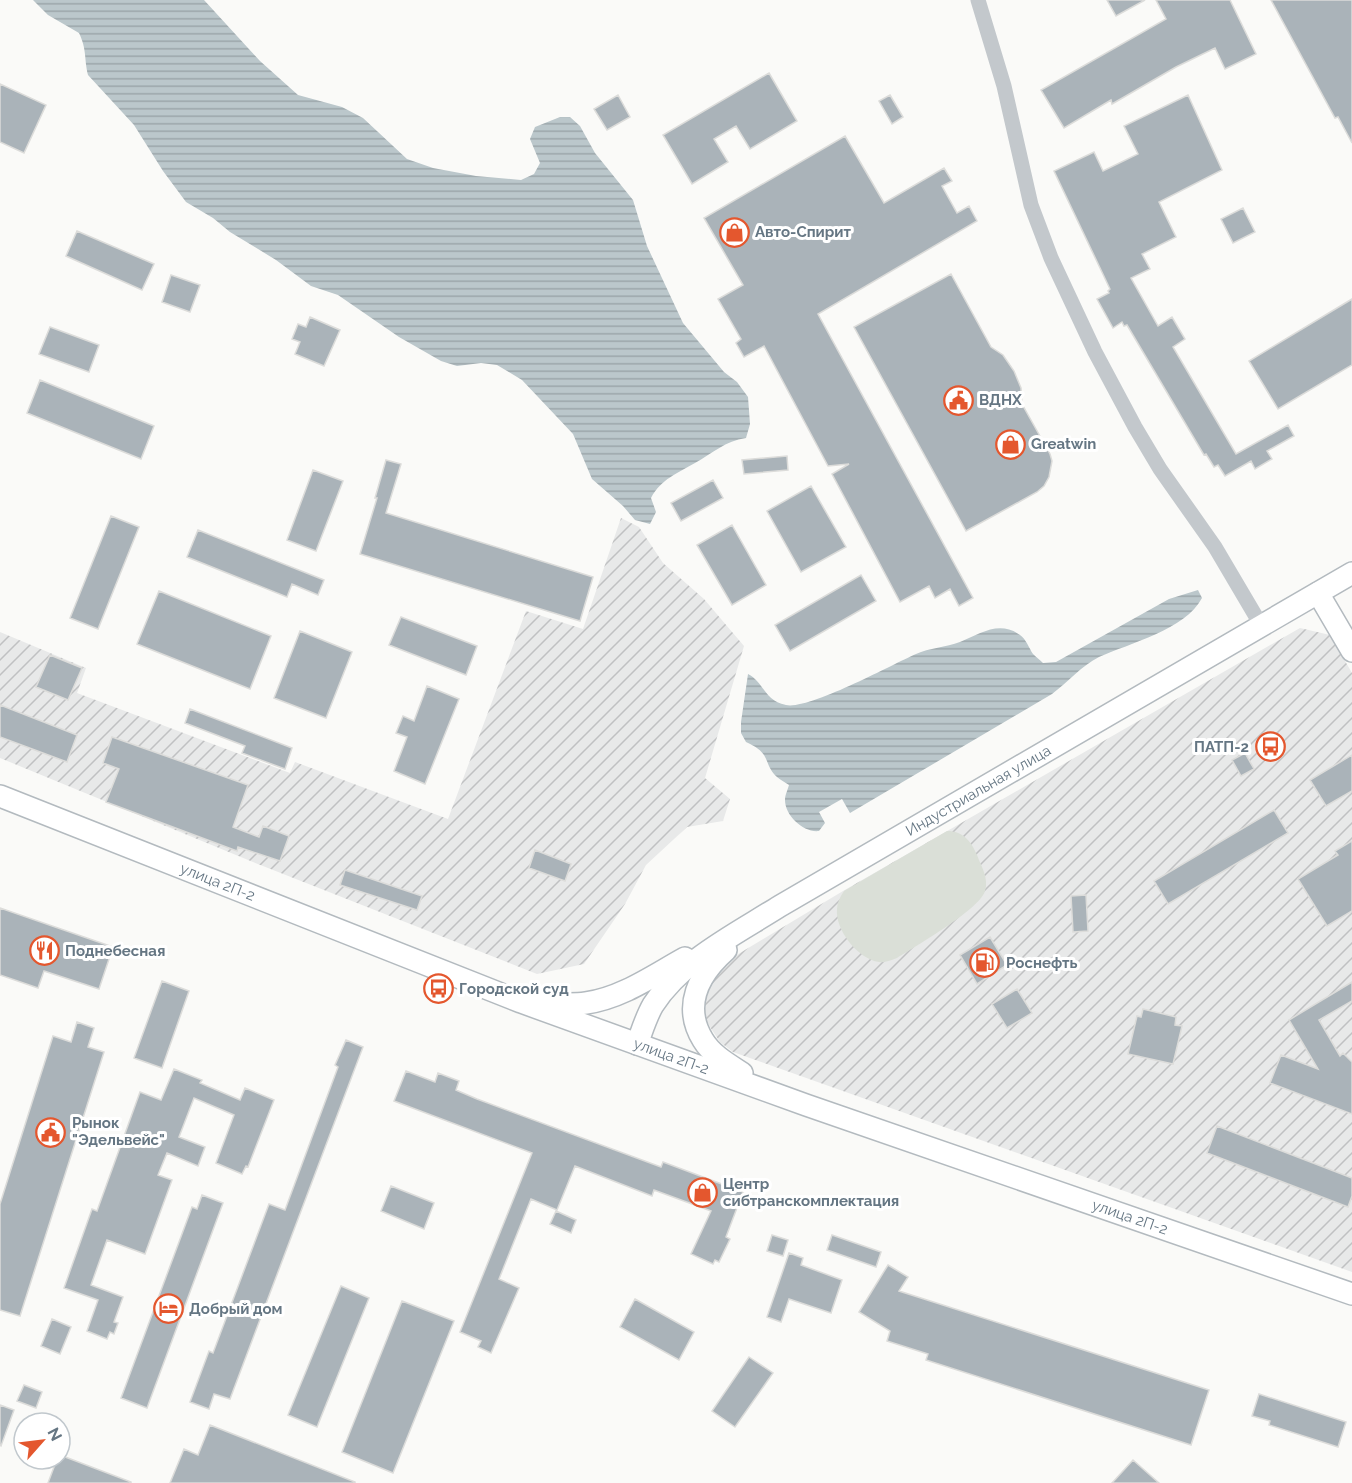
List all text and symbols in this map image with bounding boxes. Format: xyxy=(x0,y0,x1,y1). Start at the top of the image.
shop icon: Авто-Спирит xyxy=(718,216,750,248)
place label: Авто-Спирит xyxy=(755,223,851,241)
public building icon: ВДНХ xyxy=(942,384,974,416)
place label: ВДНХ xyxy=(979,391,1022,409)
shop icon: Greatwin xyxy=(994,428,1026,460)
place label: Greatwin xyxy=(1031,435,1096,453)
bus stop icon: ПАТП-2 xyxy=(1254,731,1286,763)
place label: ПАТП-2 xyxy=(1194,738,1249,756)
street label: Индустриальная улица xyxy=(902,741,1054,840)
street label: улица 2П-2 xyxy=(178,859,258,905)
restaurant icon: Поднебесная xyxy=(28,935,60,967)
place label: Поднебесная xyxy=(65,942,165,960)
fuel station icon: Роснефть xyxy=(969,947,1001,979)
place label: Роснефть xyxy=(1006,954,1078,972)
bus stop icon: Городской суд xyxy=(422,973,454,1005)
place label: Городской суд xyxy=(459,980,569,998)
street label: улица 2П-2 xyxy=(631,1034,712,1078)
place label: Рынок "Эдельвейс" xyxy=(72,1114,165,1149)
public building icon: Рынок "Эдельвейс" xyxy=(35,1116,67,1148)
place label: Центр сибтранскомплектация xyxy=(723,1175,899,1210)
shop icon: Центр сибтранскомплектация xyxy=(686,1177,718,1209)
street label: улица 2П-2 xyxy=(1090,1196,1170,1239)
hotel icon: Добрый дом xyxy=(152,1293,184,1325)
place label: Добрый дом xyxy=(189,1300,283,1318)
north arrow xyxy=(12,1411,72,1471)
text: N xyxy=(44,1424,66,1444)

